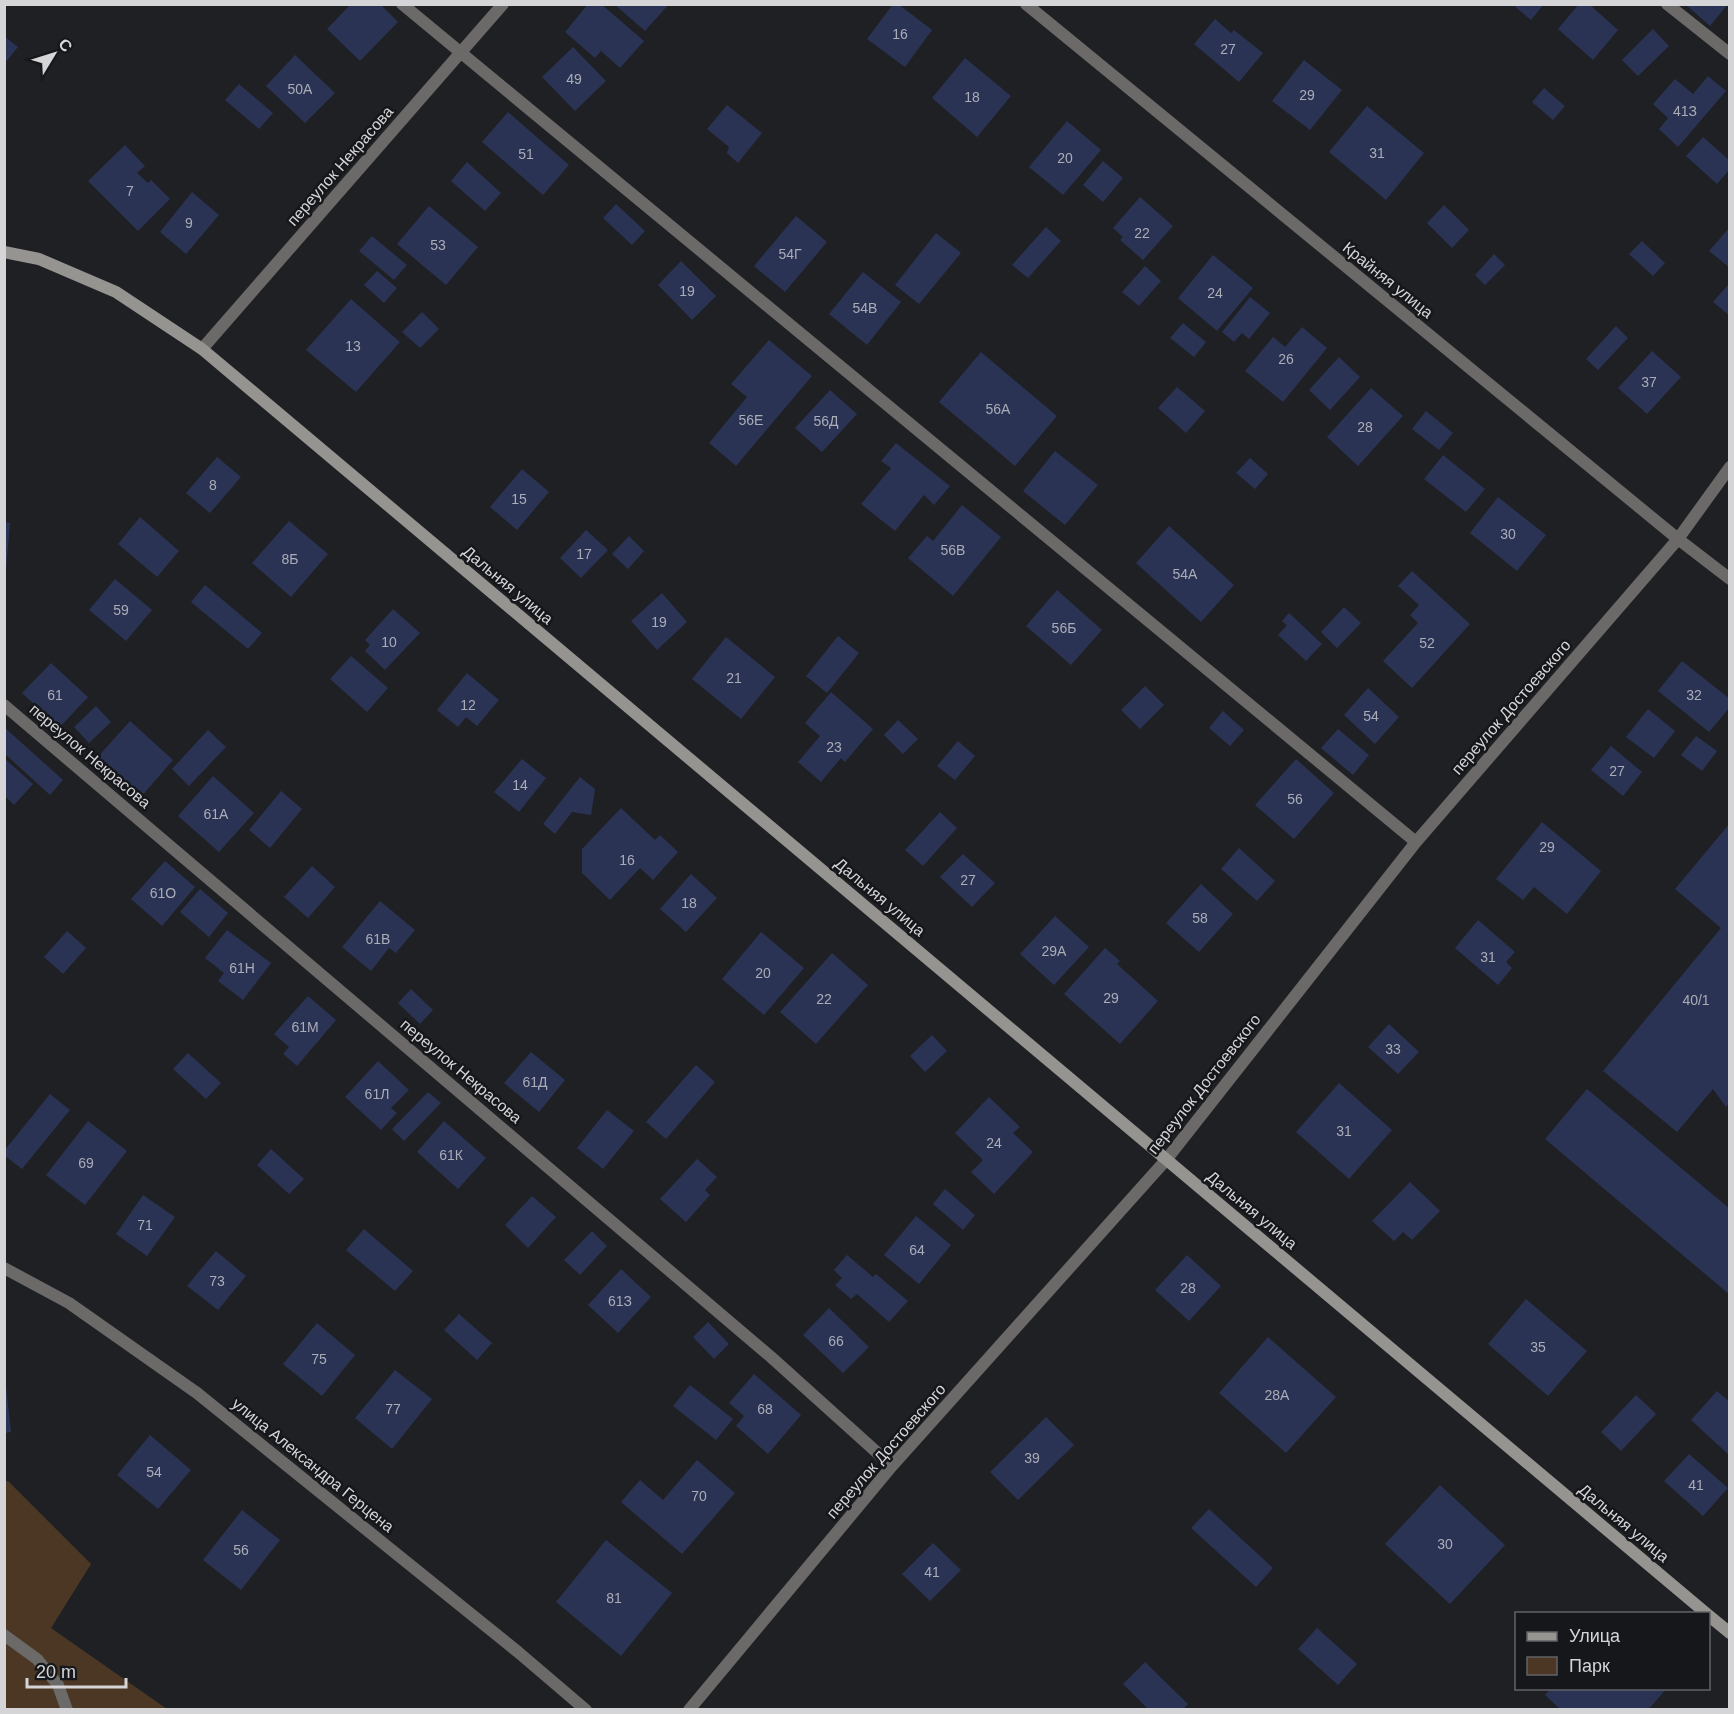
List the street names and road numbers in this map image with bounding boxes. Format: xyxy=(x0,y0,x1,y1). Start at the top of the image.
street label: переулок Некрасова xyxy=(284,103,396,229)
street label: Крайняя улица xyxy=(1340,239,1436,321)
street label: Дальняя улица xyxy=(460,542,556,628)
street label: переулок Достоевского xyxy=(1448,636,1574,778)
street label: переулок Некрасова xyxy=(26,701,154,812)
street label: Дальняя улица xyxy=(832,854,928,940)
street label: переулок Достоевского xyxy=(1144,1011,1264,1157)
street label: переулок Некрасова xyxy=(397,1016,525,1127)
street label: Дальняя улица xyxy=(1204,1167,1300,1253)
street label: переулок Достоевского xyxy=(823,1380,949,1522)
street label: улица Александра Герцена xyxy=(229,1395,397,1535)
street label: Дальняя улица xyxy=(1576,1480,1672,1566)

